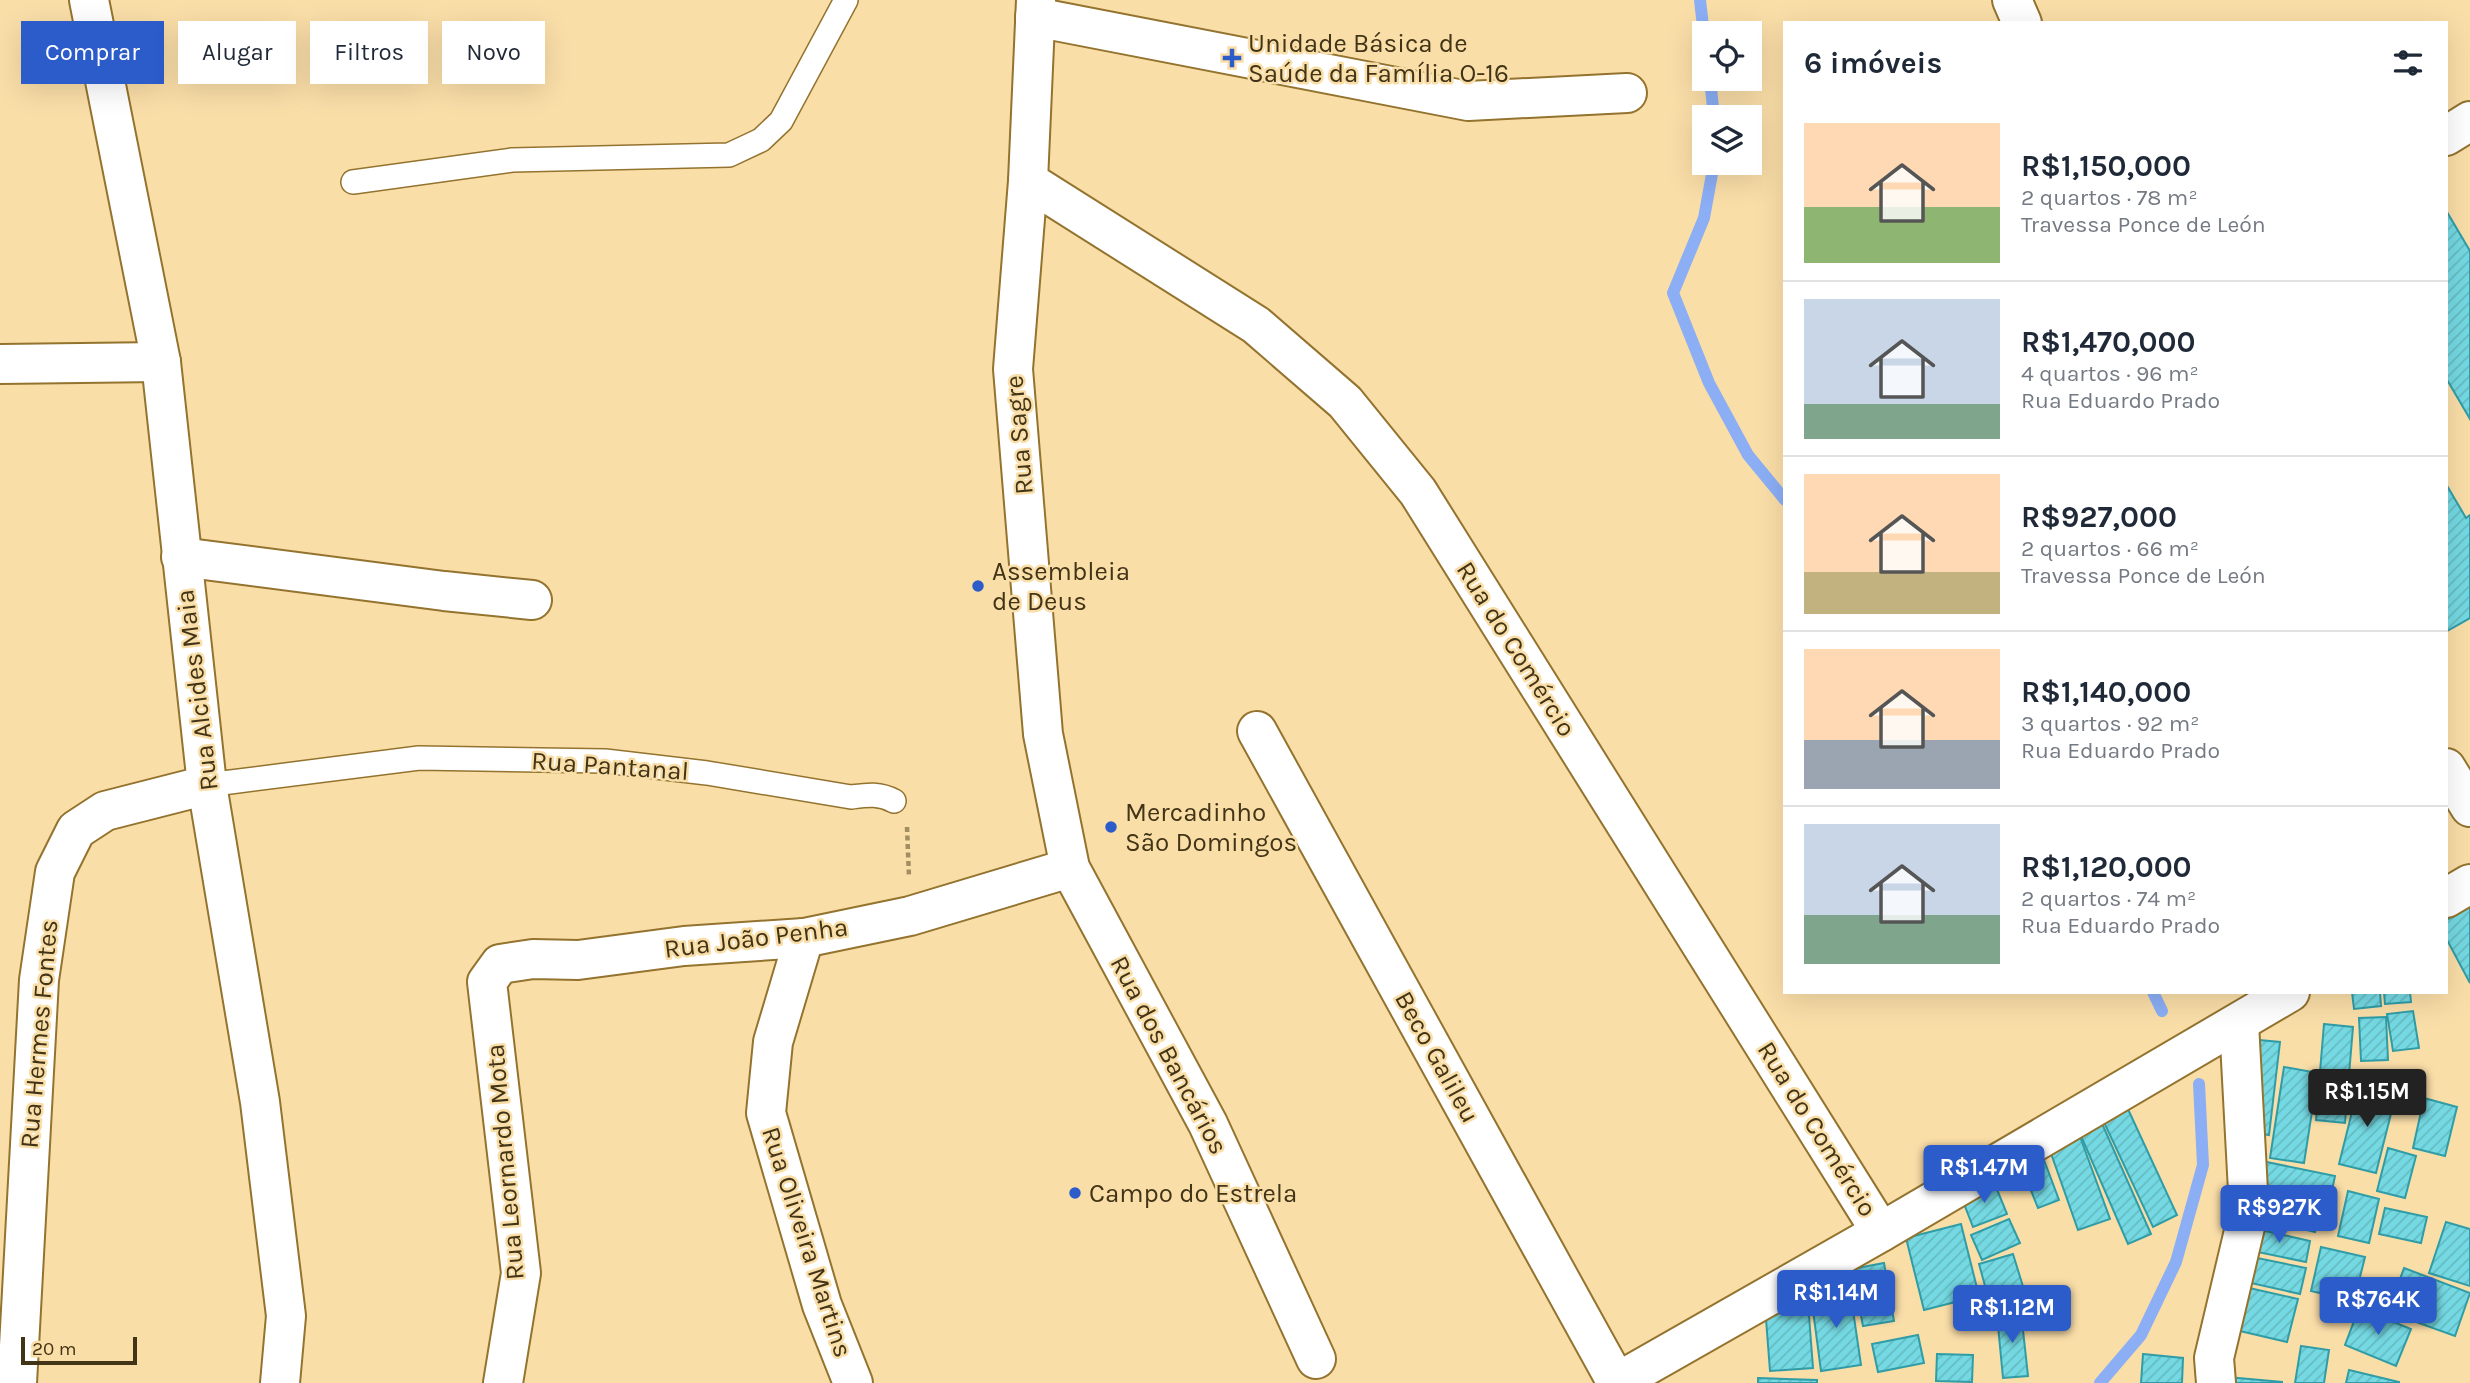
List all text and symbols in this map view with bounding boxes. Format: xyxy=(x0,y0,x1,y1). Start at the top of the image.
chip: Comprar xyxy=(21,21,164,84)
chip: Alugar xyxy=(178,21,296,84)
chip: Filtros xyxy=(310,21,428,84)
chip: Novo xyxy=(442,21,545,84)
map controls xyxy=(1692,21,1762,175)
button: locate xyxy=(1692,21,1762,91)
place label: Unidade Básica de Saúde da Família O-16 xyxy=(1248,28,1509,89)
icon: filters xyxy=(2389,44,2427,82)
text: 6 imóveis xyxy=(1804,45,1942,81)
marker: Unidade Básica de Saúde da Família O-16 xyxy=(1222,48,1242,68)
button: layers xyxy=(1692,105,1762,175)
text: R$1,150,000 xyxy=(2021,148,2191,184)
icon: home xyxy=(1860,151,1944,235)
text: 2 quartos · 78 m² xyxy=(2021,184,2198,211)
text: Travessa Ponce de León xyxy=(2021,211,2266,238)
text: R$1,470,000 xyxy=(2021,324,2196,360)
icon: home xyxy=(1860,327,1944,411)
text: 4 quartos · 96 m² xyxy=(2021,360,2199,387)
street label: Rua Sagre xyxy=(998,374,1040,496)
text: Rua Eduardo Prado xyxy=(2021,387,2220,414)
text: R$927,000 xyxy=(2021,499,2177,535)
icon: home xyxy=(1860,502,1944,586)
text: 2 quartos · 66 m² xyxy=(2021,535,2199,562)
place label: Assembleia de Deus xyxy=(992,556,1130,617)
street label: Rua do Comércio xyxy=(1450,556,1582,742)
text: Travessa Ponce de León xyxy=(2021,562,2266,589)
marker: Assembleia de Deus xyxy=(970,578,986,594)
street label: Rua Alcides Maia xyxy=(169,588,225,792)
text: R$1,140,000 xyxy=(2021,674,2191,710)
icon: home xyxy=(1860,677,1944,761)
text: 3 quartos · 92 m² xyxy=(2021,710,2200,737)
text: Rua Eduardo Prado xyxy=(2021,737,2220,764)
street label: Rua Pantanal xyxy=(530,745,690,787)
place label: Mercadinho São Domingos xyxy=(1125,797,1297,858)
marker: Mercadinho São Domingos xyxy=(1103,819,1119,835)
text: R$1,120,000 xyxy=(2021,849,2192,885)
icon: home xyxy=(1860,852,1944,936)
text: 2 quartos · 74 m² xyxy=(2021,885,2196,912)
street label: Rua João Penha xyxy=(662,911,850,965)
text: Rua Eduardo Prado xyxy=(2021,912,2220,939)
street label: Rua Hermes Fontes xyxy=(14,918,64,1150)
street label: Rua dos Bancários xyxy=(1104,950,1234,1160)
street label: Beco Galileu xyxy=(1388,986,1486,1128)
street label: Rua do Comércio xyxy=(1751,1036,1883,1222)
street label: Rua Leornardo Mota xyxy=(479,1043,531,1281)
pin: R$1.15M xyxy=(2302,1070,2432,1129)
text: R$1.15M xyxy=(2324,1078,2410,1105)
street label: Rua Oliveira Martins xyxy=(755,1123,859,1361)
pin: R$1.47M xyxy=(1919,1146,2049,1205)
text: R$1.47M xyxy=(1939,1154,2029,1181)
place label: Campo do Estrela xyxy=(1089,1178,1297,1209)
marker: Campo do Estrela xyxy=(1067,1185,1083,1201)
pin: R$927K xyxy=(2222,1186,2336,1245)
text: R$927K xyxy=(2236,1194,2322,1221)
pin: R$1.14M xyxy=(1771,1270,1901,1330)
pin: R$764K xyxy=(2321,1278,2435,1337)
text: R$1.14M xyxy=(1793,1279,1879,1306)
pin: R$1.12M xyxy=(1947,1286,2077,1345)
text: R$764K xyxy=(2336,1286,2420,1313)
text: R$1.12M xyxy=(1969,1294,2055,1321)
scale bar xyxy=(21,1334,136,1366)
text: 20 m xyxy=(32,1338,77,1360)

